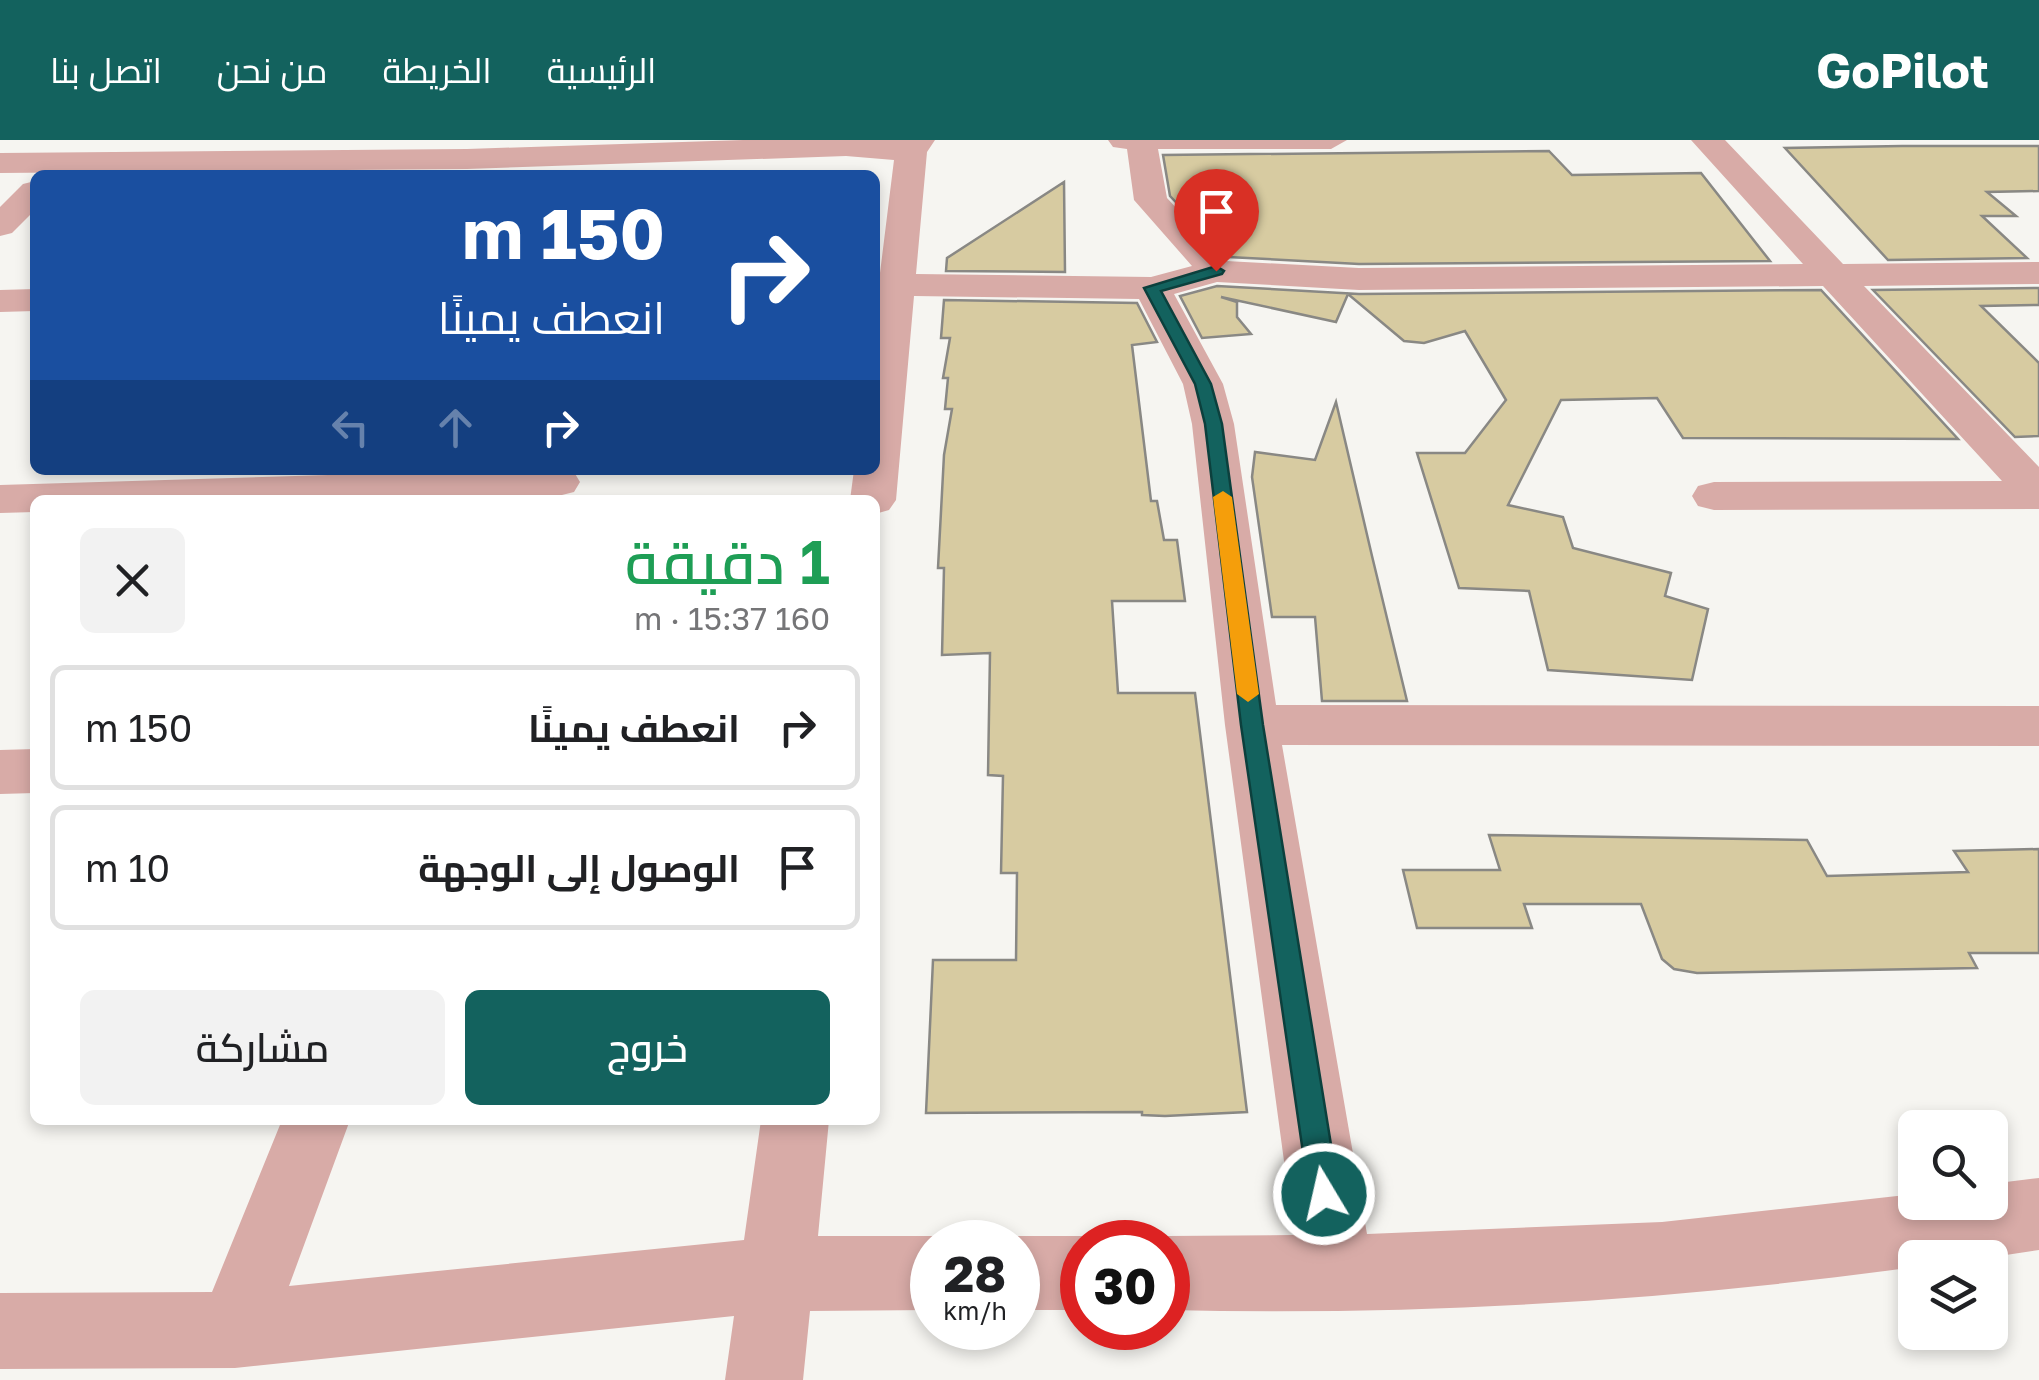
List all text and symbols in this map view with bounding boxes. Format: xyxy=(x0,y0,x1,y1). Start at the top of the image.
text: GoPilot xyxy=(1816,41,1989,99)
text: اتصل بنا xyxy=(50,49,162,91)
text: من نحن xyxy=(217,49,327,91)
text: الخريطة xyxy=(382,49,492,91)
text: الرئيسية xyxy=(547,49,656,91)
pin xyxy=(1174,169,1259,272)
icon: arrive xyxy=(1189,184,1244,239)
text: 150 m xyxy=(462,190,665,274)
icon: right xyxy=(700,210,830,340)
text: انعطف يمينًا xyxy=(438,290,665,344)
icon: left xyxy=(323,400,378,455)
icon: ahead xyxy=(428,400,483,455)
icon: right xyxy=(533,400,588,455)
text: 1 دقيقة xyxy=(625,525,830,597)
button: close xyxy=(80,528,185,633)
text: 160 m · 15:37 xyxy=(634,599,830,637)
icon: right xyxy=(770,700,825,755)
text: 150 m xyxy=(85,705,192,750)
text: انعطف يمينًا xyxy=(528,705,740,750)
icon: arrive xyxy=(770,840,825,895)
text: 10 m xyxy=(85,845,170,890)
text: الوصول إلى الوجهة xyxy=(418,845,740,890)
button: مشاركة xyxy=(80,990,445,1105)
button: خروج xyxy=(465,990,830,1105)
map controls xyxy=(1898,1110,2008,1350)
button: search xyxy=(1898,1110,2008,1220)
position arrow xyxy=(1272,1142,1376,1246)
speed limit sign: 30 xyxy=(1060,1220,1190,1350)
button: layers xyxy=(1898,1240,2008,1350)
text: 28 xyxy=(944,1243,1006,1303)
text: km/h xyxy=(943,1295,1007,1326)

